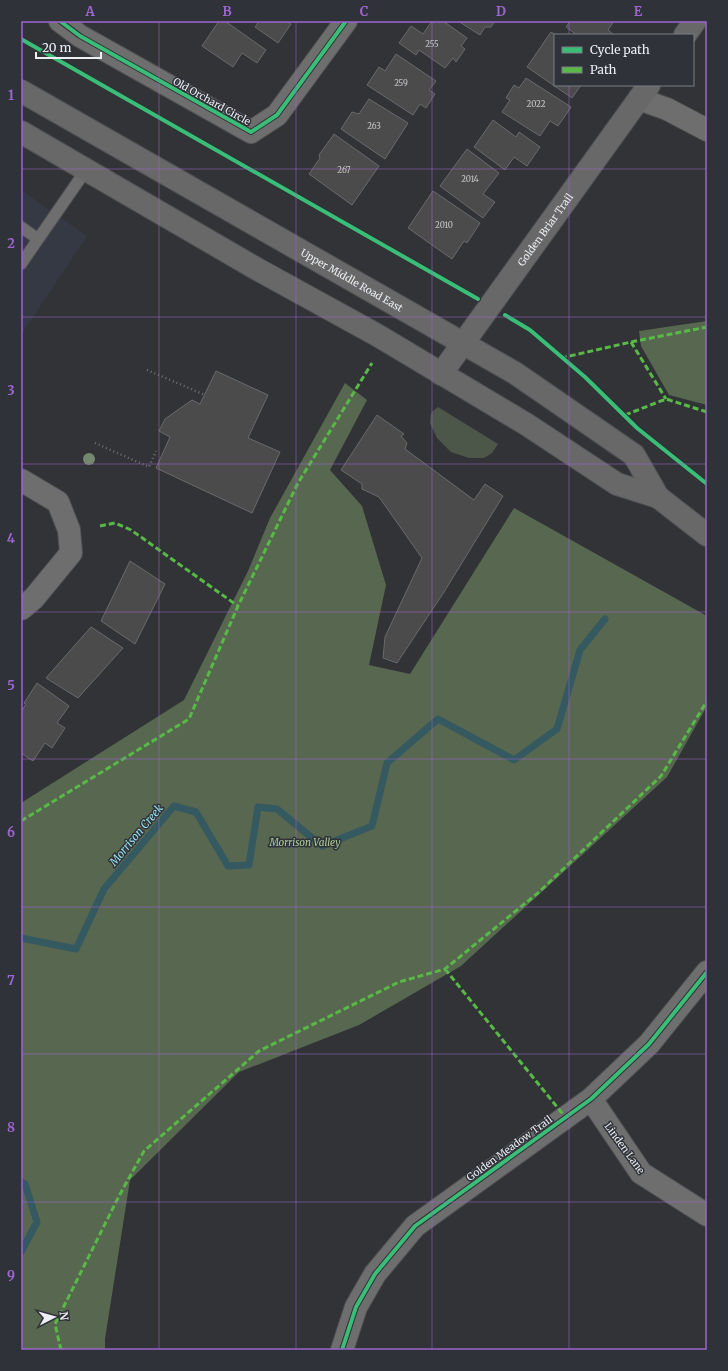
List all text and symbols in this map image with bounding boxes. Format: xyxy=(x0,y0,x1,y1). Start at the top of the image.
text: A xyxy=(84,3,95,20)
text: B xyxy=(222,3,232,20)
text: C xyxy=(360,3,369,20)
text: D xyxy=(496,3,506,20)
text: E xyxy=(634,3,643,20)
scale bar xyxy=(36,34,101,60)
legend xyxy=(554,34,694,86)
house number: 255 xyxy=(425,39,439,49)
text: 20 m xyxy=(42,40,71,55)
text: Cycle path xyxy=(590,42,650,57)
text: Path xyxy=(590,62,616,77)
street label: Old Orchard Circle xyxy=(171,75,253,128)
house number: 259 xyxy=(394,78,408,88)
text: 1 xyxy=(8,87,14,104)
house number: 2022 xyxy=(527,99,546,109)
house number: 263 xyxy=(367,121,381,131)
house number: 267 xyxy=(337,165,351,175)
house number: 2014 xyxy=(461,174,479,184)
street label: Golden Briar Trail xyxy=(515,191,576,269)
house number: 2010 xyxy=(435,220,453,230)
text: 2 xyxy=(7,235,15,252)
street label: Upper Middle Road East xyxy=(298,246,405,315)
text: 3 xyxy=(7,382,15,399)
text: 4 xyxy=(7,530,16,547)
text: 5 xyxy=(7,677,15,694)
water label: Morrison Creek xyxy=(106,801,166,869)
text: 6 xyxy=(7,824,15,841)
park label: Morrison Valley xyxy=(268,836,341,849)
text: 7 xyxy=(7,972,15,989)
street label: Golden Meadow Trail xyxy=(464,1113,555,1184)
text: 8 xyxy=(7,1119,15,1136)
street label: Linden Lane xyxy=(602,1120,647,1176)
text: 9 xyxy=(7,1267,15,1284)
north arrow xyxy=(34,1297,74,1337)
text: N xyxy=(57,1311,71,1321)

